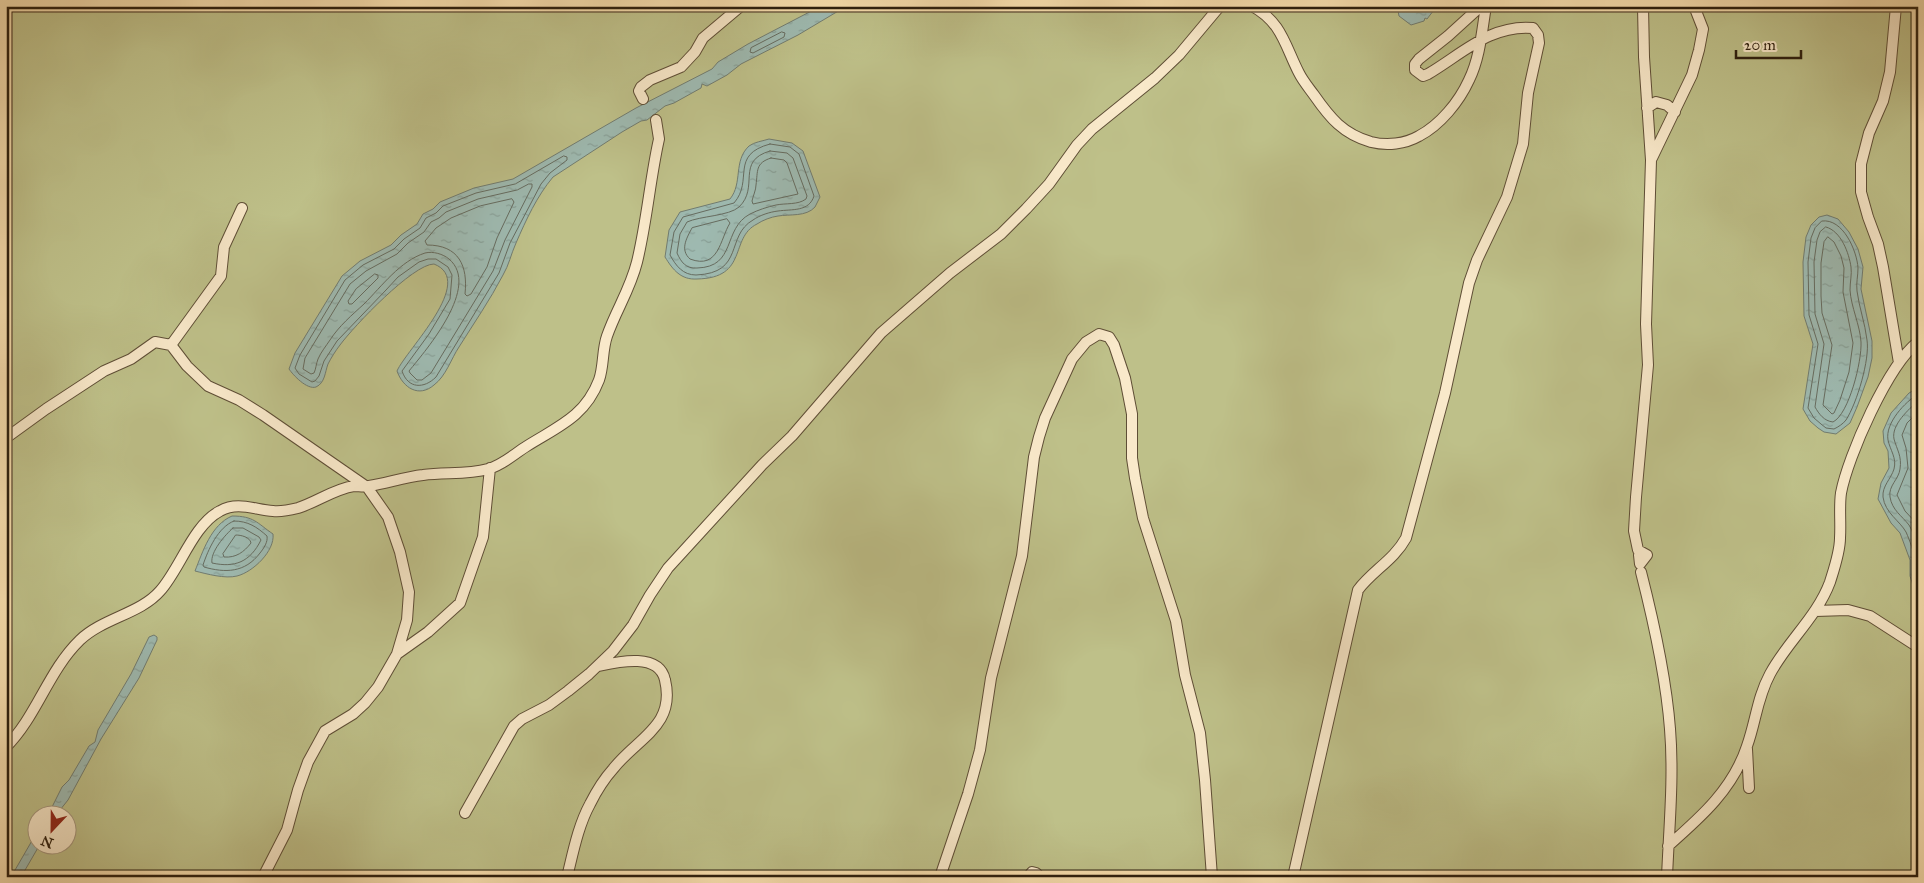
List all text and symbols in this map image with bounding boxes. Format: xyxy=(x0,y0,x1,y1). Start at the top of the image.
scale bar xyxy=(1736,28,1802,60)
text: 20 m xyxy=(1744,36,1776,54)
north arrow xyxy=(28,806,78,856)
text: N xyxy=(39,831,56,852)

